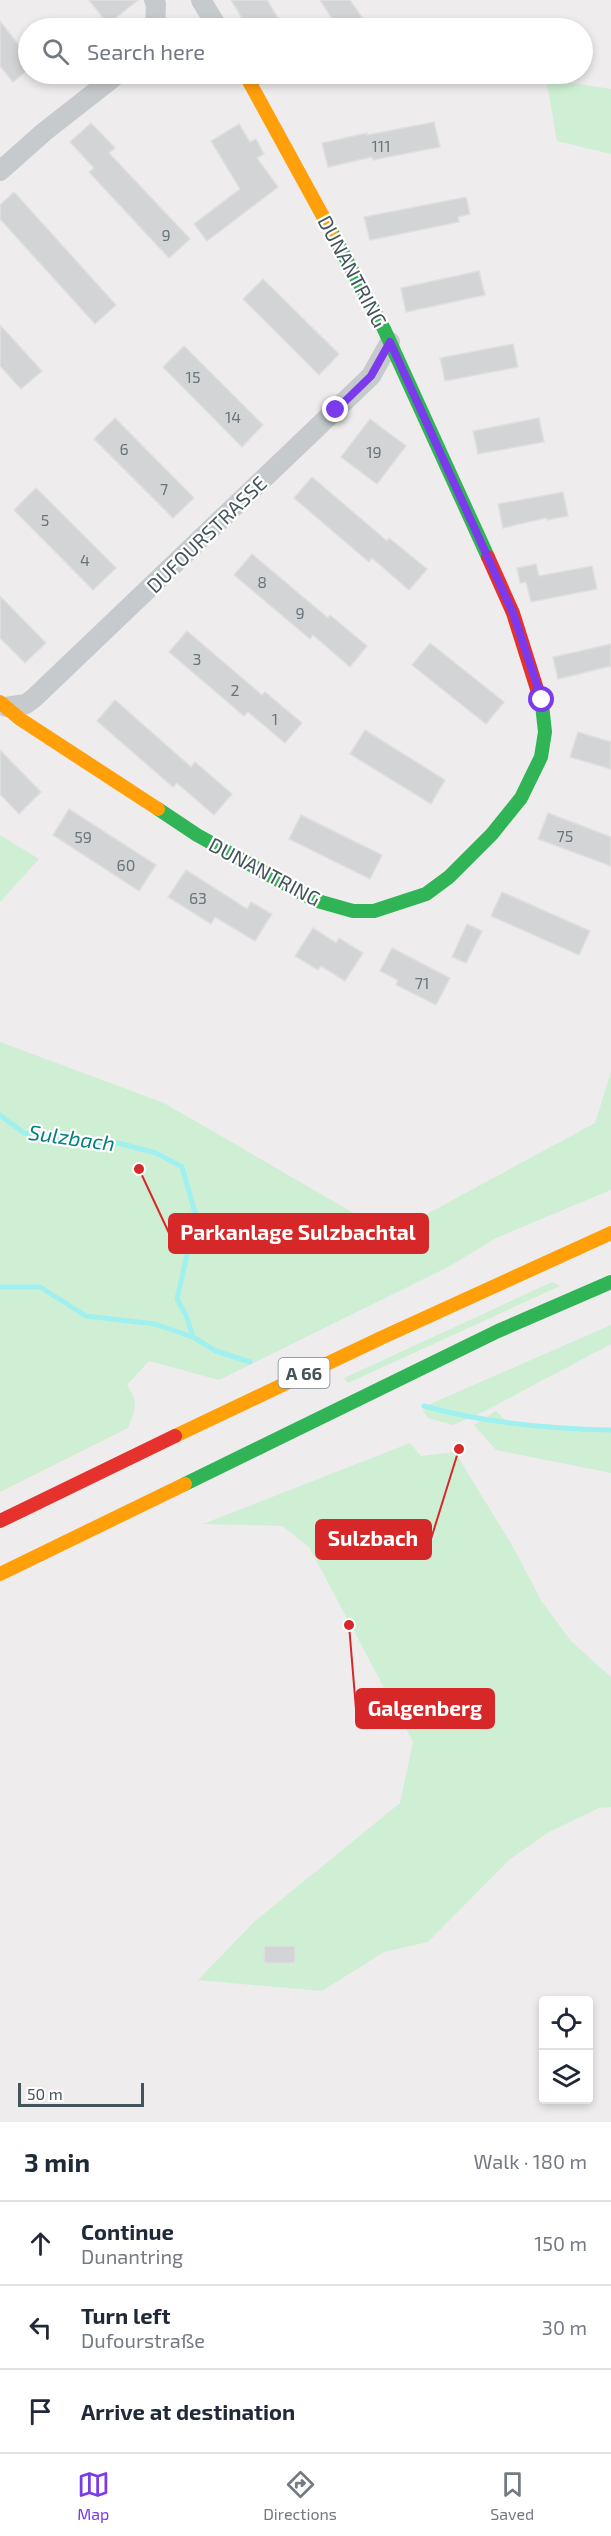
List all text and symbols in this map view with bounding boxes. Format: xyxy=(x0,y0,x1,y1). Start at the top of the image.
search box xyxy=(18,18,593,84)
icon: search xyxy=(39,35,72,68)
text: Search here xyxy=(87,38,205,64)
house number: 111 xyxy=(371,136,391,155)
street label: DUNANTRING xyxy=(314,211,392,331)
house number: 9 xyxy=(161,225,171,244)
house number: 15 xyxy=(186,367,200,386)
route end xyxy=(322,396,348,422)
house number: 14 xyxy=(225,407,241,426)
house number: 6 xyxy=(119,439,129,458)
house number: 19 xyxy=(366,442,382,461)
street label: DUFOURSTRASSE xyxy=(141,471,271,597)
house number: 7 xyxy=(160,479,168,498)
house number: 5 xyxy=(41,510,49,529)
house number: 4 xyxy=(80,550,90,569)
house number: 8 xyxy=(257,572,267,591)
house number: 9 xyxy=(295,603,305,622)
house number: 3 xyxy=(193,649,201,668)
house number: 2 xyxy=(231,680,240,699)
route start xyxy=(528,686,554,712)
house number: 1 xyxy=(272,709,278,728)
house number: 75 xyxy=(557,826,573,845)
house number: 59 xyxy=(74,827,92,846)
street label: DUNANTRING xyxy=(205,832,325,910)
house number: 60 xyxy=(117,855,135,874)
house number: 63 xyxy=(189,888,207,907)
house number: 71 xyxy=(415,973,429,992)
water label: Sulzbach xyxy=(27,1119,117,1155)
callout: Parkanlage Sulzbachtal xyxy=(169,1214,428,1253)
text: Parkanlage Sulzbachtal xyxy=(180,1219,416,1244)
road number: A 66 xyxy=(278,1358,330,1388)
callout: Sulzbach xyxy=(316,1520,431,1559)
text: Sulzbach xyxy=(328,1525,418,1550)
callout: Galgenberg xyxy=(356,1689,494,1728)
text: Galgenberg xyxy=(368,1695,482,1720)
map controls xyxy=(539,1996,593,2104)
button: locate xyxy=(539,1996,593,2050)
button: layers xyxy=(539,2050,593,2104)
scale bar xyxy=(18,2080,144,2108)
text: 50 m xyxy=(27,2084,63,2103)
text: 3 min xyxy=(24,2146,90,2177)
text: Walk · 180 m xyxy=(474,2149,587,2173)
text: Continue xyxy=(81,2218,174,2244)
icon: ahead xyxy=(24,2227,57,2260)
text: 150 m xyxy=(534,2231,587,2255)
text: Dunantring xyxy=(81,2244,183,2268)
text: Turn left xyxy=(81,2302,170,2328)
icon: left xyxy=(24,2311,57,2344)
text: 30 m xyxy=(542,2315,587,2339)
text: Dufourstraße xyxy=(81,2328,205,2352)
icon: arrive xyxy=(24,2395,57,2428)
text: Arrive at destination xyxy=(81,2398,295,2424)
tab: Map xyxy=(77,2468,110,2523)
tab: Directions xyxy=(263,2468,337,2523)
tab: Saved xyxy=(490,2468,534,2523)

